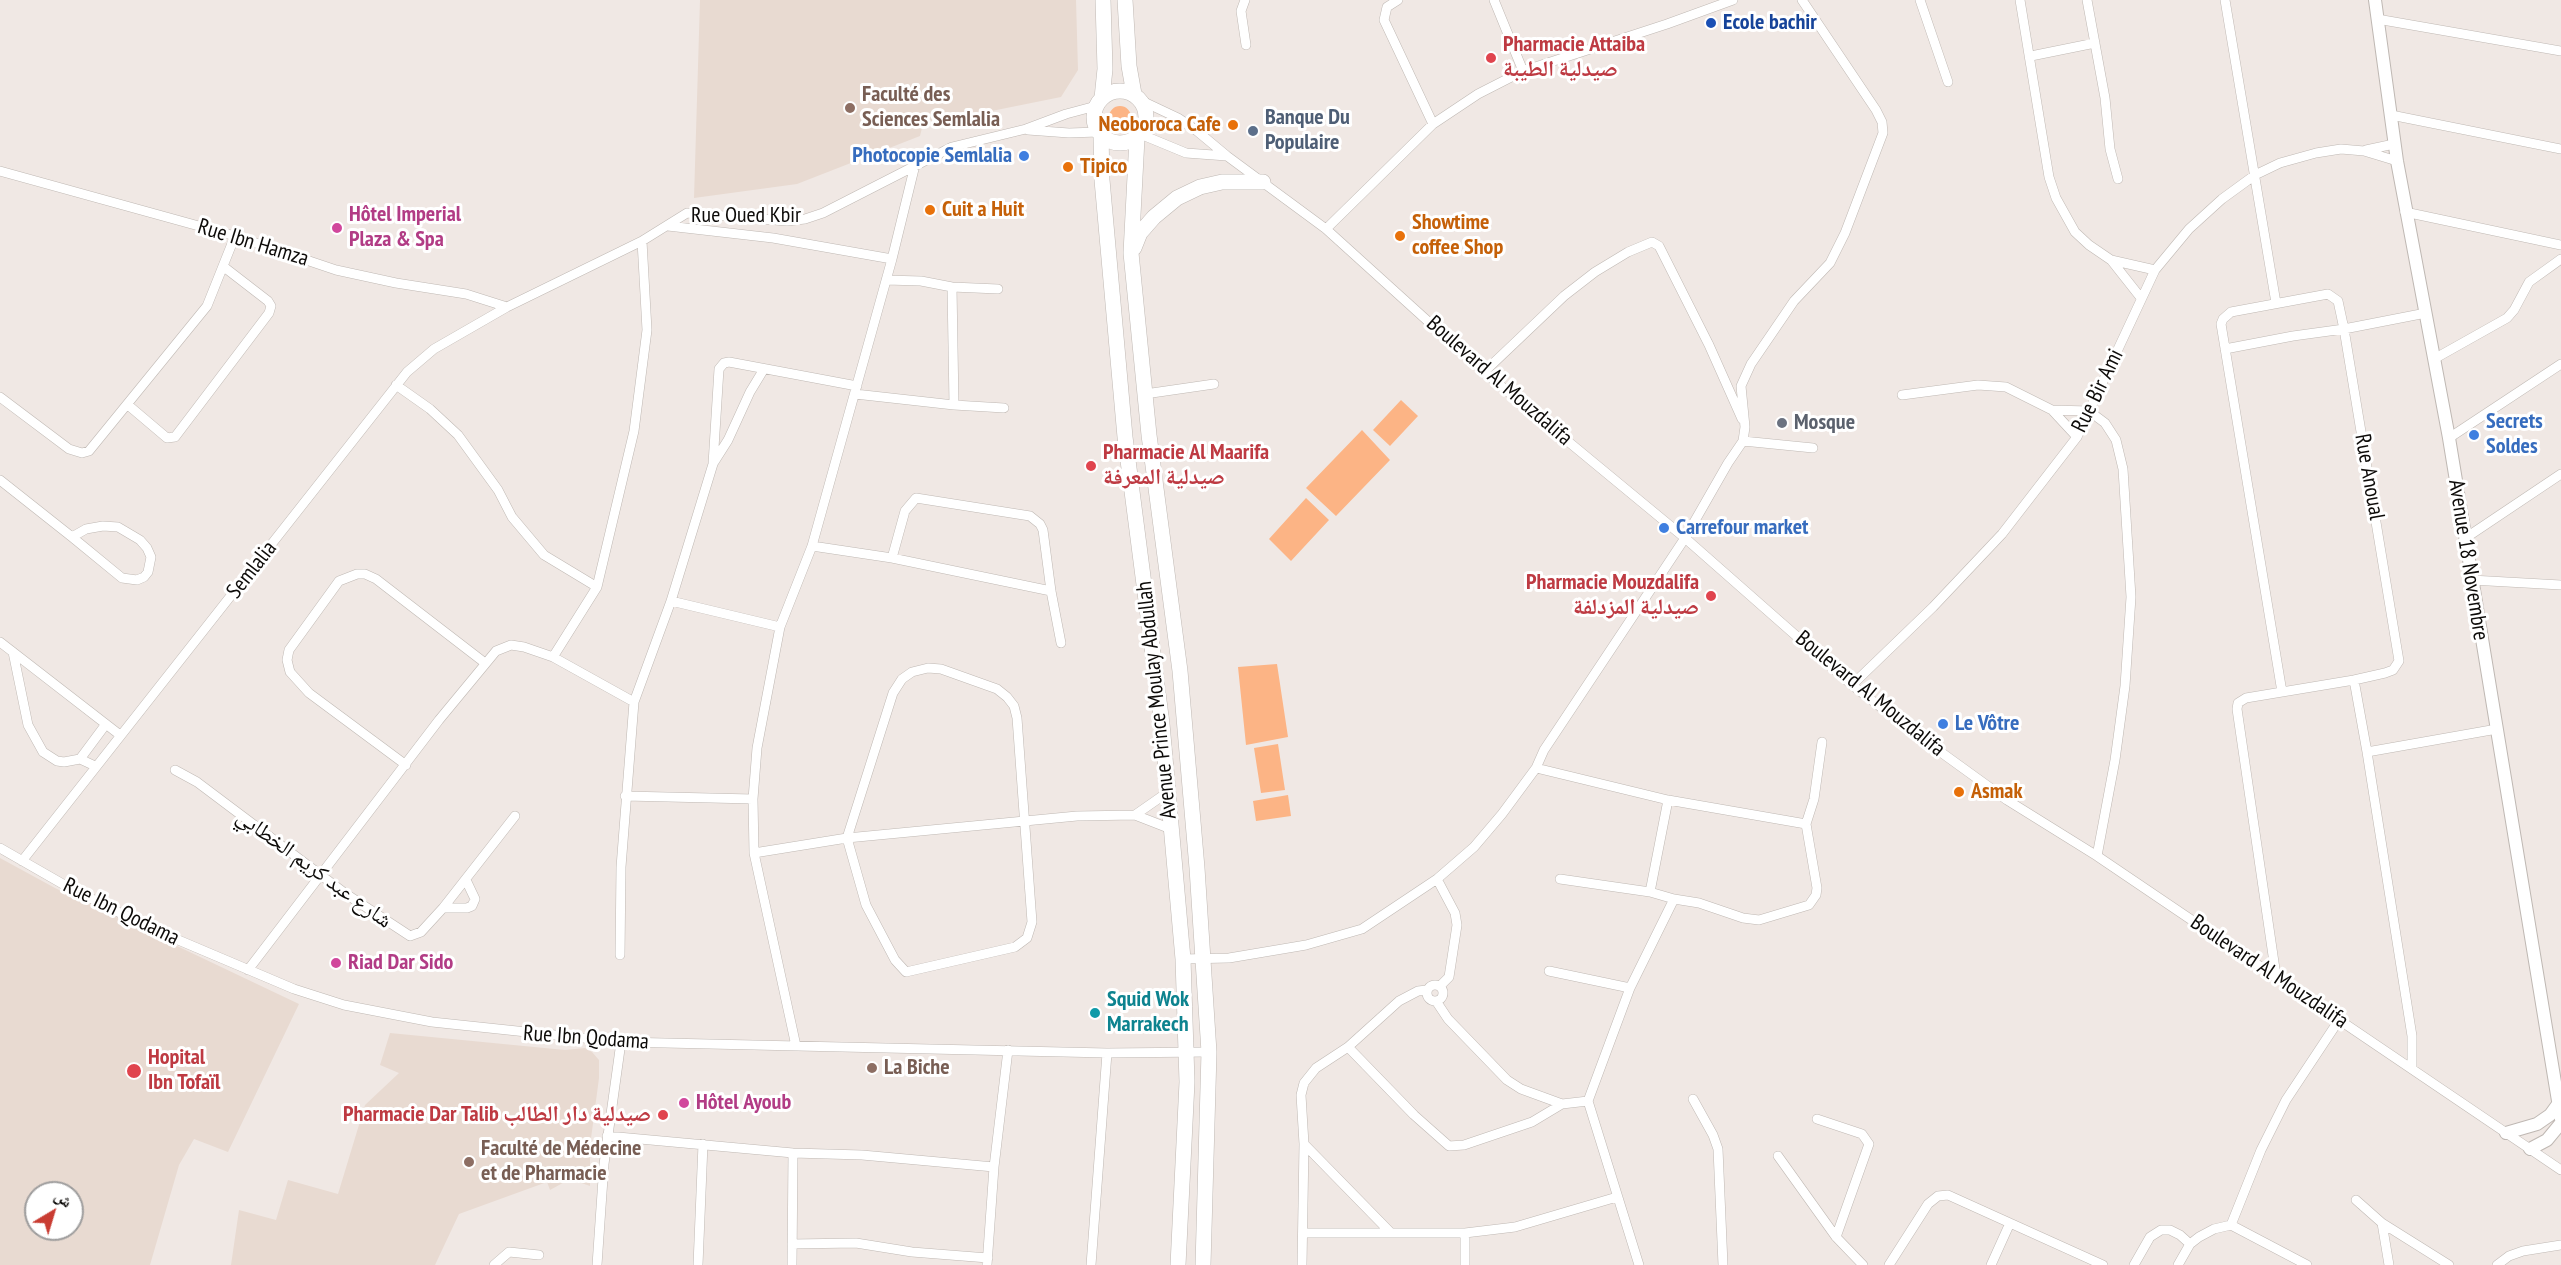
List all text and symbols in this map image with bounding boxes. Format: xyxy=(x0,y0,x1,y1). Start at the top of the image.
place label: Ecole bachir xyxy=(1723,10,1817,36)
marker: Ecole bachir xyxy=(1704,16,1718,30)
place label: Pharmacie Attaiba صيدلية الطيبة xyxy=(1503,32,1645,84)
marker: Pharmacie Attaiba صيدلية الطيبة xyxy=(1484,51,1498,65)
place label: Faculté des Sciences Semlalia xyxy=(862,82,1000,134)
marker: Faculté des Sciences Semlalia xyxy=(843,101,857,115)
place label: Banque Du Populaire xyxy=(1265,105,1350,156)
place label: Neoboroca Cafe xyxy=(1099,112,1221,138)
marker: Neoboroca Cafe xyxy=(1226,118,1240,132)
marker: Banque Du Populaire xyxy=(1246,124,1260,138)
place label: Photocopie Semlalia xyxy=(852,143,1012,169)
marker: Photocopie Semlalia xyxy=(1017,149,1031,163)
place label: Tipico xyxy=(1080,154,1127,180)
marker: Tipico xyxy=(1061,160,1075,174)
place label: Cuit a Huit xyxy=(942,197,1024,223)
place label: Hôtel Imperial Plaza & Spa xyxy=(349,202,461,254)
street label: Rue Oued Kbir xyxy=(691,203,801,229)
marker: Cuit a Huit xyxy=(923,203,937,217)
place label: Showtime coffee Shop xyxy=(1412,210,1503,262)
street label: Rue Ibn Hamza xyxy=(194,214,312,272)
marker: Hôtel Imperial Plaza & Spa xyxy=(330,221,344,235)
marker: Showtime coffee Shop xyxy=(1393,229,1407,243)
street label: Boulevard Al Mouzdalifa xyxy=(1421,310,1577,452)
street label: Rue Bir Ami xyxy=(2067,345,2129,437)
place label: Secrets Soldes xyxy=(2486,409,2543,460)
place label: Mosque xyxy=(1794,410,1855,436)
marker: Mosque xyxy=(1775,416,1789,430)
marker: Secrets Soldes xyxy=(2467,428,2481,442)
street label: Rue Anoual xyxy=(2348,432,2390,522)
place label: Pharmacie Al Maarifa صيدلية المعرفة xyxy=(1103,440,1269,492)
marker: Pharmacie Al Maarifa صيدلية المعرفة xyxy=(1084,459,1098,473)
street label: Avenue 18 Novembre xyxy=(2442,478,2494,642)
place label: Carrefour market xyxy=(1676,515,1808,541)
marker: Carrefour market xyxy=(1657,521,1671,535)
street label: Semlalia xyxy=(221,536,283,604)
place label: Pharmacie Mouzdalifa صيدلية المزدلفة xyxy=(1526,570,1699,622)
street label: Avenue Prince Moulay Abdullah xyxy=(1131,580,1183,820)
marker: Pharmacie Mouzdalifa صيدلية المزدلفة xyxy=(1704,589,1718,603)
street label: Boulevard Al Mouzdalifa xyxy=(1790,626,1950,762)
place label: Le Vôtre xyxy=(1955,711,2019,737)
marker: Le Vôtre xyxy=(1936,717,1950,731)
place label: Asmak xyxy=(1971,779,2022,805)
marker: Asmak xyxy=(1952,785,1966,799)
street label: شارع عبد كريم الخطابي xyxy=(231,804,397,934)
street label: Rue Ibn Qodama xyxy=(59,873,183,951)
street label: Boulevard Al Mouzdalifa xyxy=(2185,909,2353,1035)
place label: Riad Dar Sido xyxy=(348,950,453,976)
marker: Riad Dar Sido xyxy=(329,956,343,970)
place label: Squid Wok Marrakech xyxy=(1107,987,1189,1038)
marker: Squid Wok Marrakech xyxy=(1088,1006,1102,1020)
street label: Rue Ibn Qodama xyxy=(522,1020,650,1056)
place label: Hopital Ibn Tofaïl xyxy=(148,1045,220,1096)
place label: La Biche xyxy=(884,1055,950,1081)
marker: La Biche xyxy=(865,1061,879,1075)
marker: Hopital Ibn Tofaïl xyxy=(125,1062,143,1080)
place label: Hôtel Ayoub xyxy=(696,1090,791,1116)
marker: Hôtel Ayoub xyxy=(677,1096,691,1110)
place label: Pharmacie Dar Talib صيدلية دار الطالب xyxy=(343,1102,651,1128)
marker: Pharmacie Dar Talib صيدلية دار الطالب xyxy=(656,1108,670,1122)
place label: Faculté de Médecine et de Pharmacie xyxy=(481,1136,641,1188)
marker: Faculté de Médecine et de Pharmacie xyxy=(462,1155,476,1169)
north arrow xyxy=(24,1181,84,1241)
text: ش xyxy=(51,1185,77,1211)

